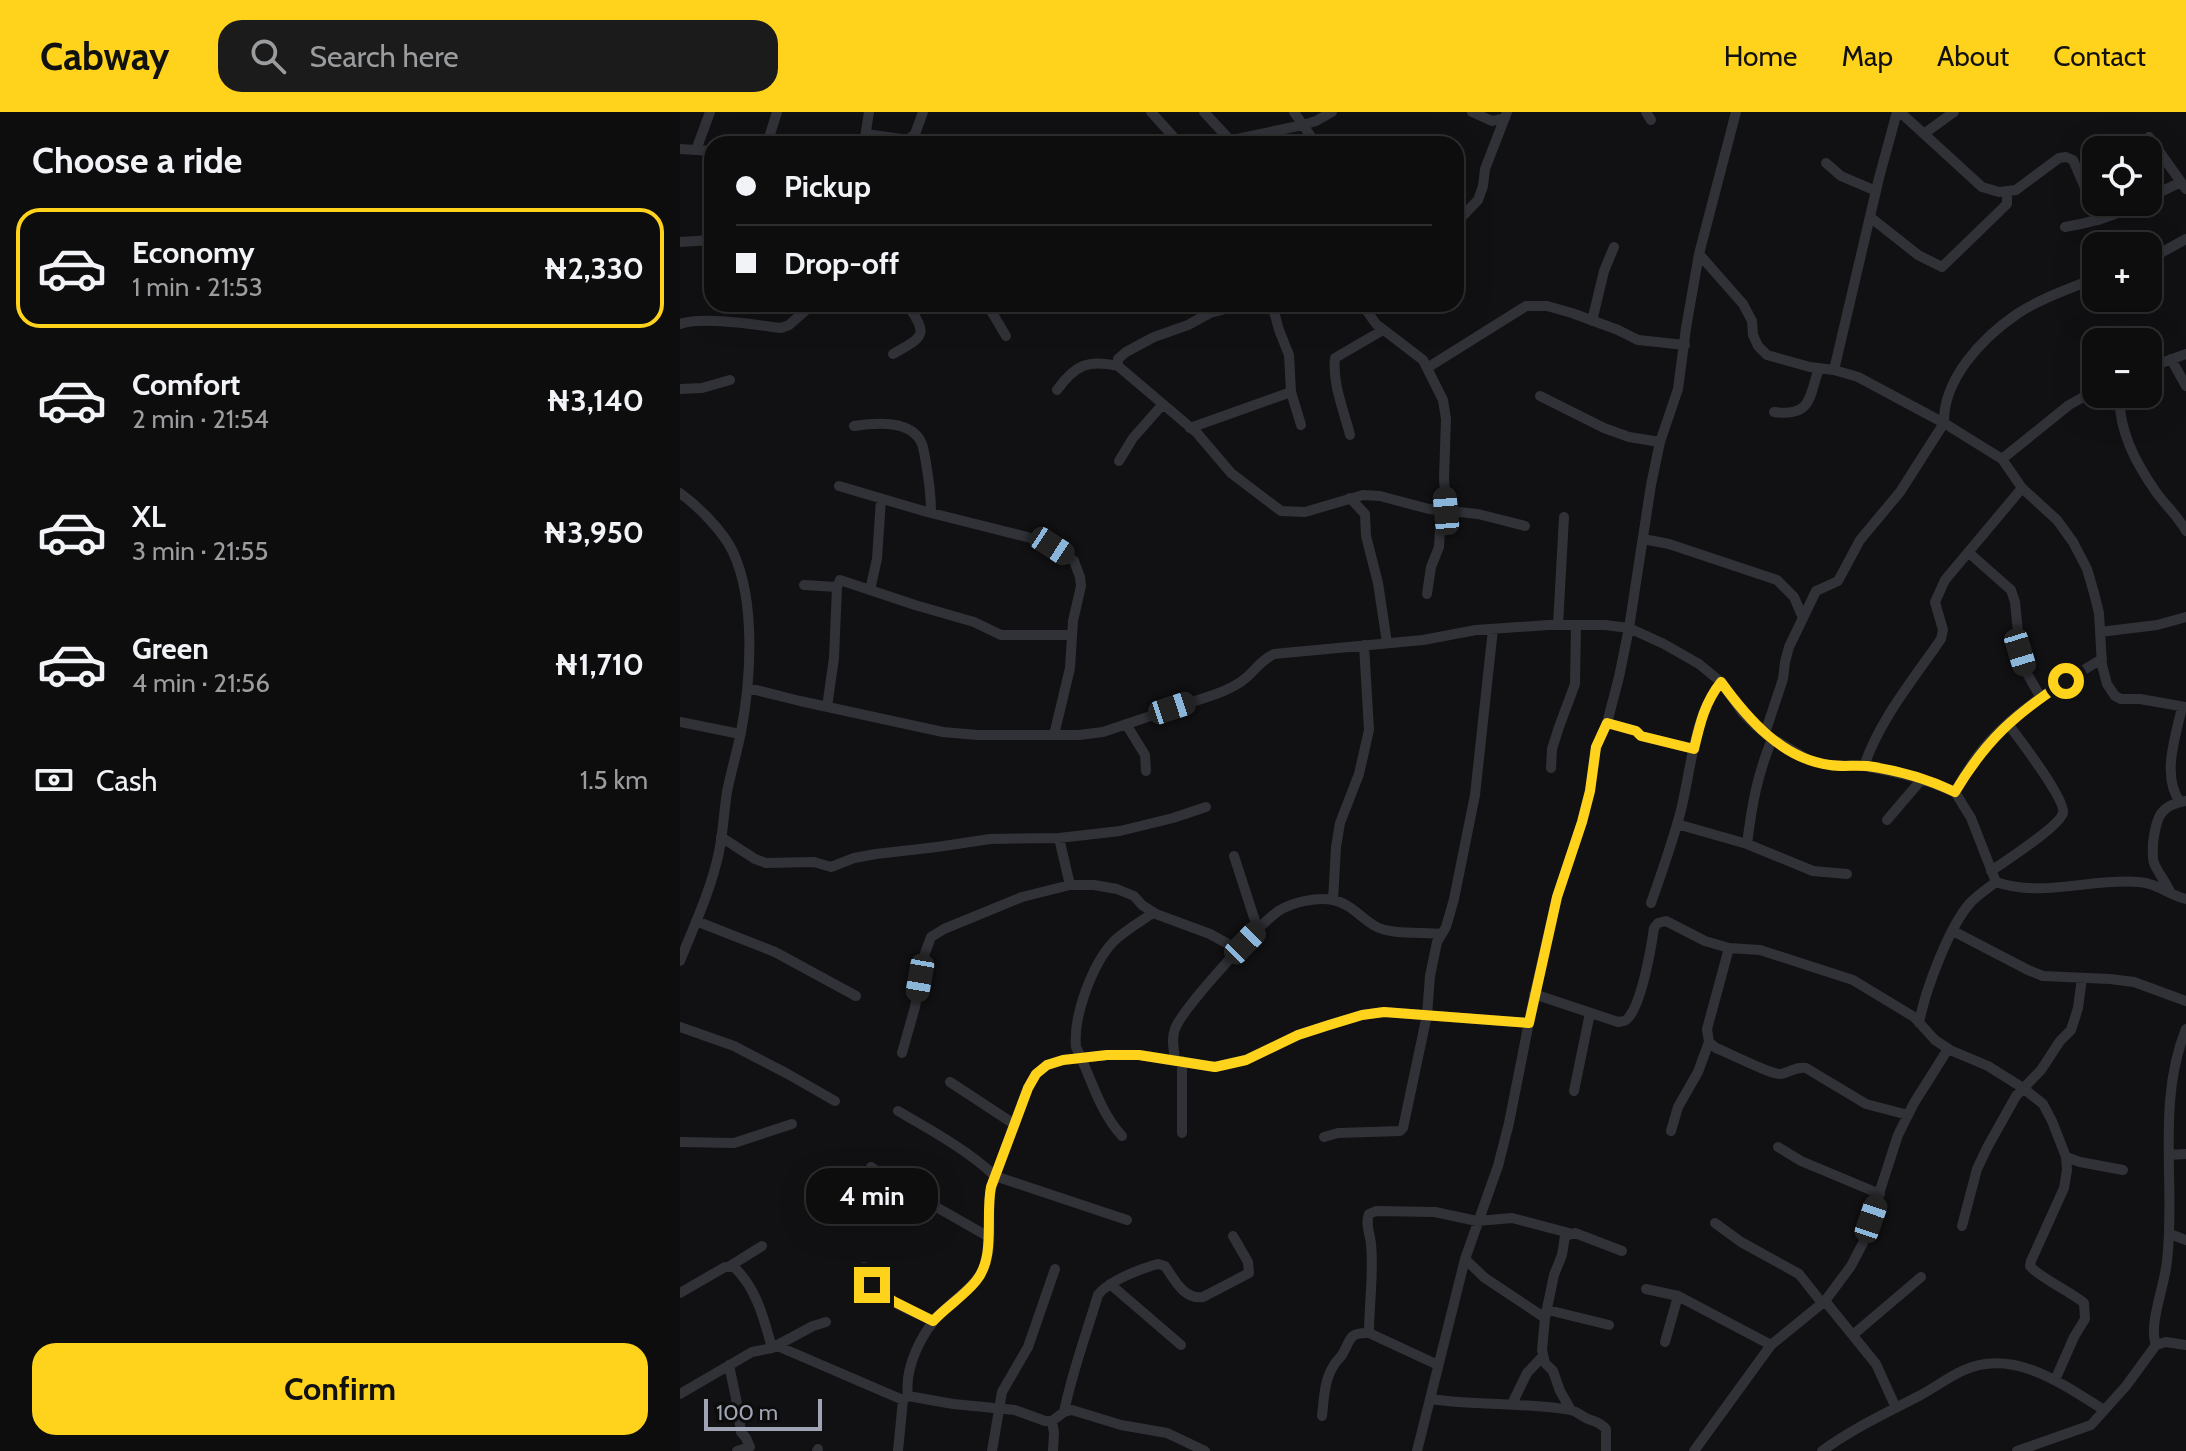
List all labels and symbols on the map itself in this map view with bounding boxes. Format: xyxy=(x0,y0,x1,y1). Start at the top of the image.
car xyxy=(1432,486,1460,536)
car xyxy=(1025,523,1079,569)
car xyxy=(2002,626,2038,678)
route start xyxy=(2048,663,2084,699)
car xyxy=(1145,689,1199,727)
car xyxy=(1220,917,1270,969)
car xyxy=(904,952,936,1004)
callout: 4 min xyxy=(806,1169,938,1225)
car xyxy=(1852,1192,1890,1246)
route end xyxy=(854,1267,890,1303)
scale bar xyxy=(704,1395,822,1431)

